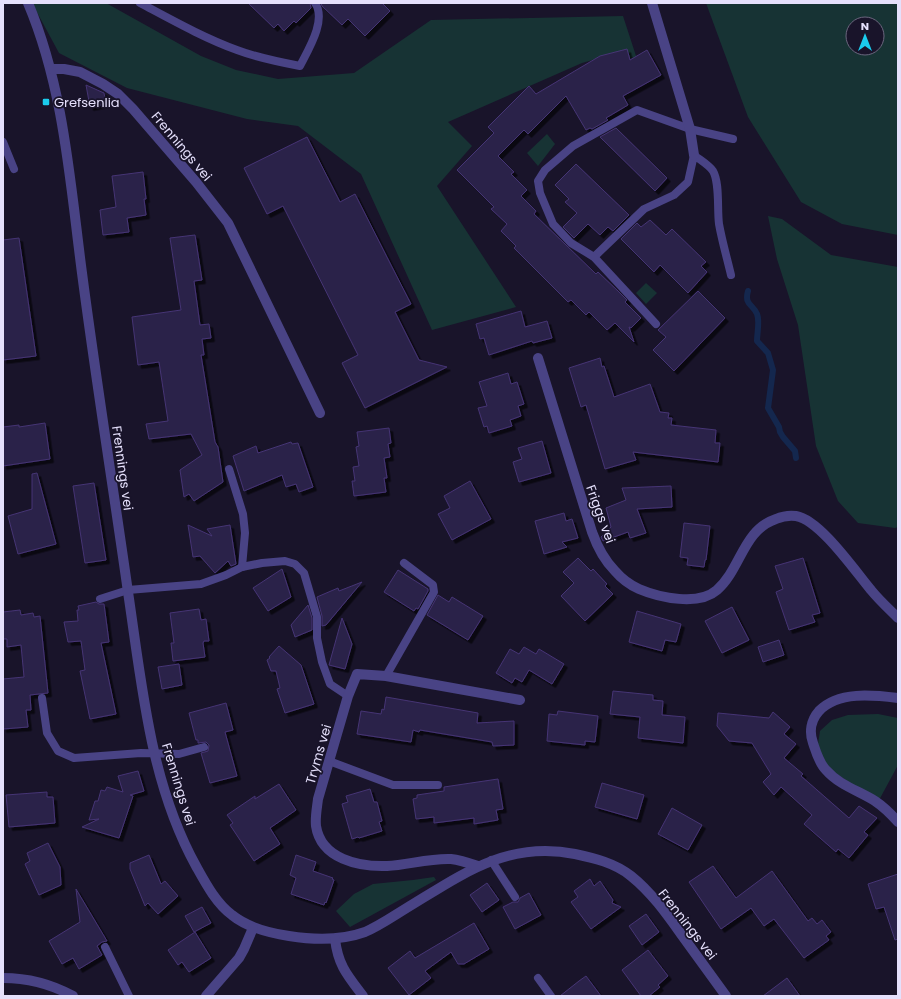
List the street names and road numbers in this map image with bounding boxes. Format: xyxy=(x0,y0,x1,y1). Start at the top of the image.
street label: Frennings vei xyxy=(147,108,216,185)
street label: Frennings vei xyxy=(107,425,138,512)
street label: Friggs vei xyxy=(581,482,620,546)
street label: Tryms vei xyxy=(301,722,336,786)
street label: Frennings vei xyxy=(157,741,200,828)
street label: Frennings vei xyxy=(654,885,721,964)

